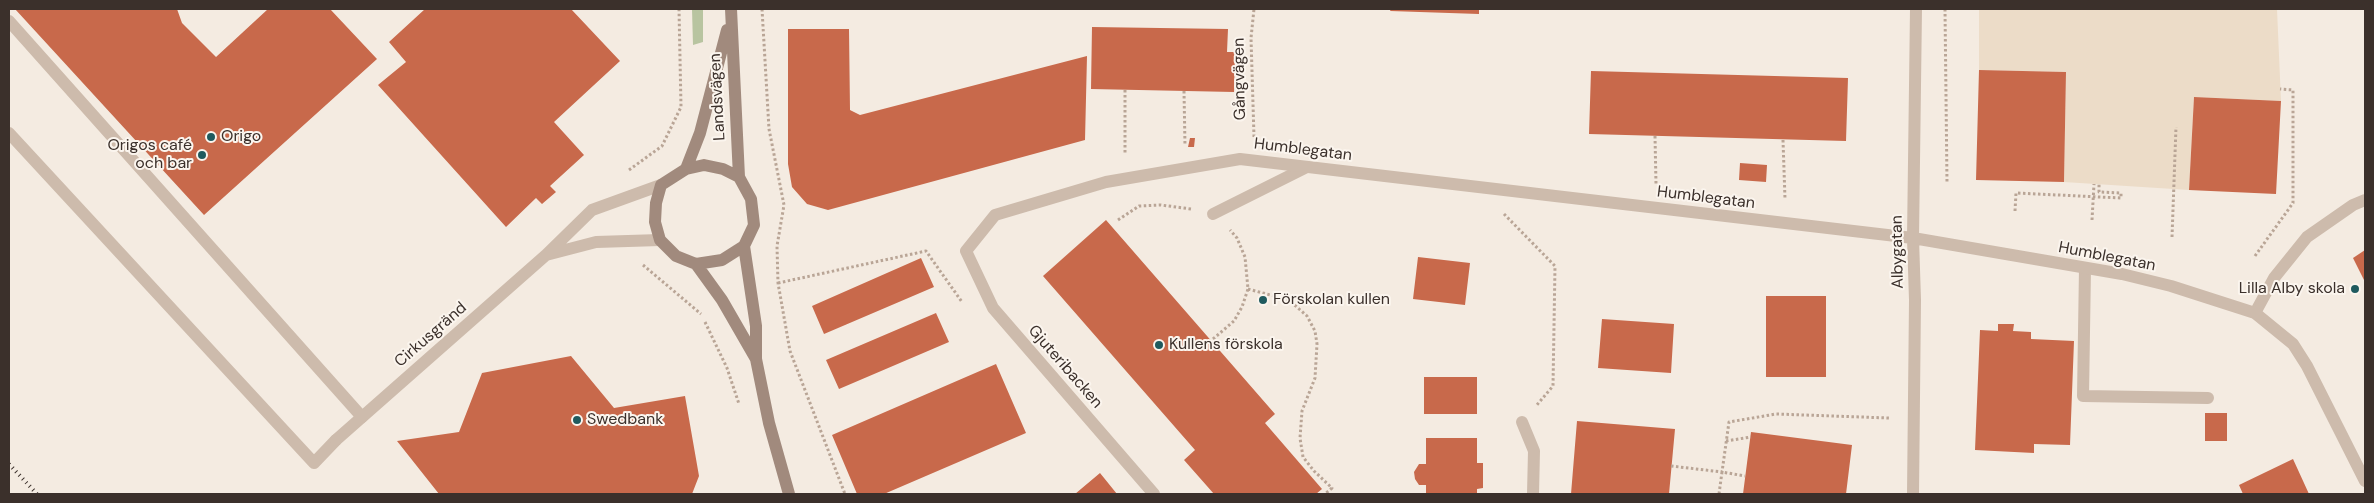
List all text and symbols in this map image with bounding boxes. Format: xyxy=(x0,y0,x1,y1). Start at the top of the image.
street label: Gångvägen xyxy=(1230,38,1250,120)
street label: Landsvägen xyxy=(706,53,730,141)
place label: Origo xyxy=(221,127,261,147)
marker: Origo xyxy=(205,131,217,143)
street label: Humblegatan xyxy=(1253,134,1353,166)
place label: Origos café och bar xyxy=(107,136,192,174)
marker: Origos café och bar xyxy=(196,149,208,161)
street label: Humblegatan xyxy=(1656,182,1756,214)
street label: Albygatan xyxy=(1888,215,1908,289)
street label: Humblegatan xyxy=(2057,238,2157,276)
place label: Lilla Alby skola xyxy=(2239,279,2345,299)
marker: Lilla Alby skola xyxy=(2349,283,2361,295)
place label: Förskolan kullen xyxy=(1273,290,1390,310)
marker: Förskolan kullen xyxy=(1257,294,1269,306)
street label: Cirkusgränd xyxy=(391,298,471,372)
street label: Gjuteribacken xyxy=(1024,322,1106,412)
place label: Kullens förskola xyxy=(1169,335,1283,355)
marker: Kullens förskola xyxy=(1153,339,1165,351)
place label: Swedbank xyxy=(587,410,663,430)
marker: Swedbank xyxy=(571,414,583,426)

